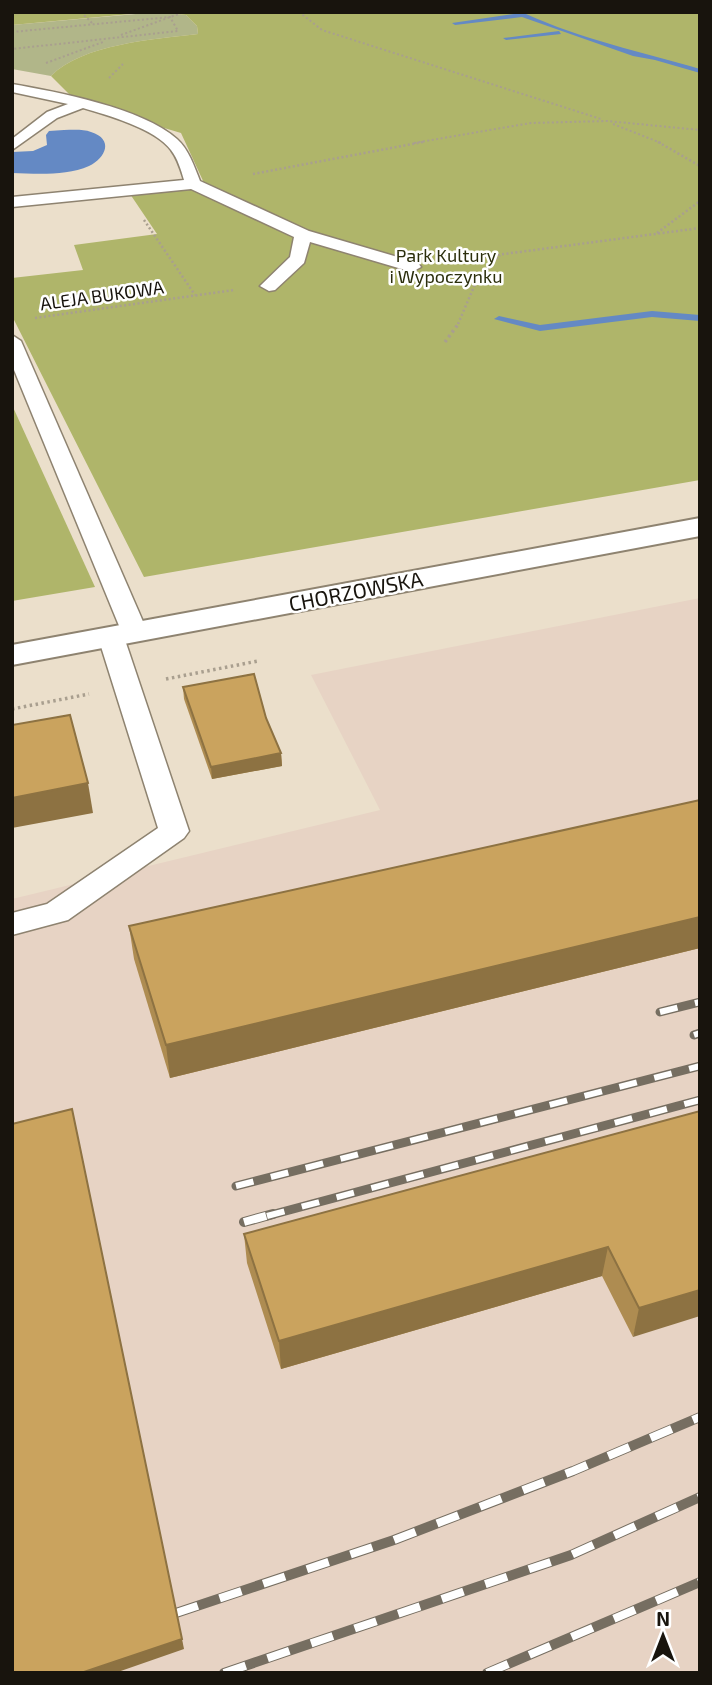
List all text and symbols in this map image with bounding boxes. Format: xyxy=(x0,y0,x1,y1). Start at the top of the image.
park label: Park Kultury i Wypoczynku xyxy=(390,244,502,287)
street label: ALEJA BUKOWA xyxy=(39,275,166,315)
street label: CHORZOWSKA xyxy=(287,565,425,616)
north arrow xyxy=(628,1601,698,1671)
text: N xyxy=(656,1607,670,1630)

